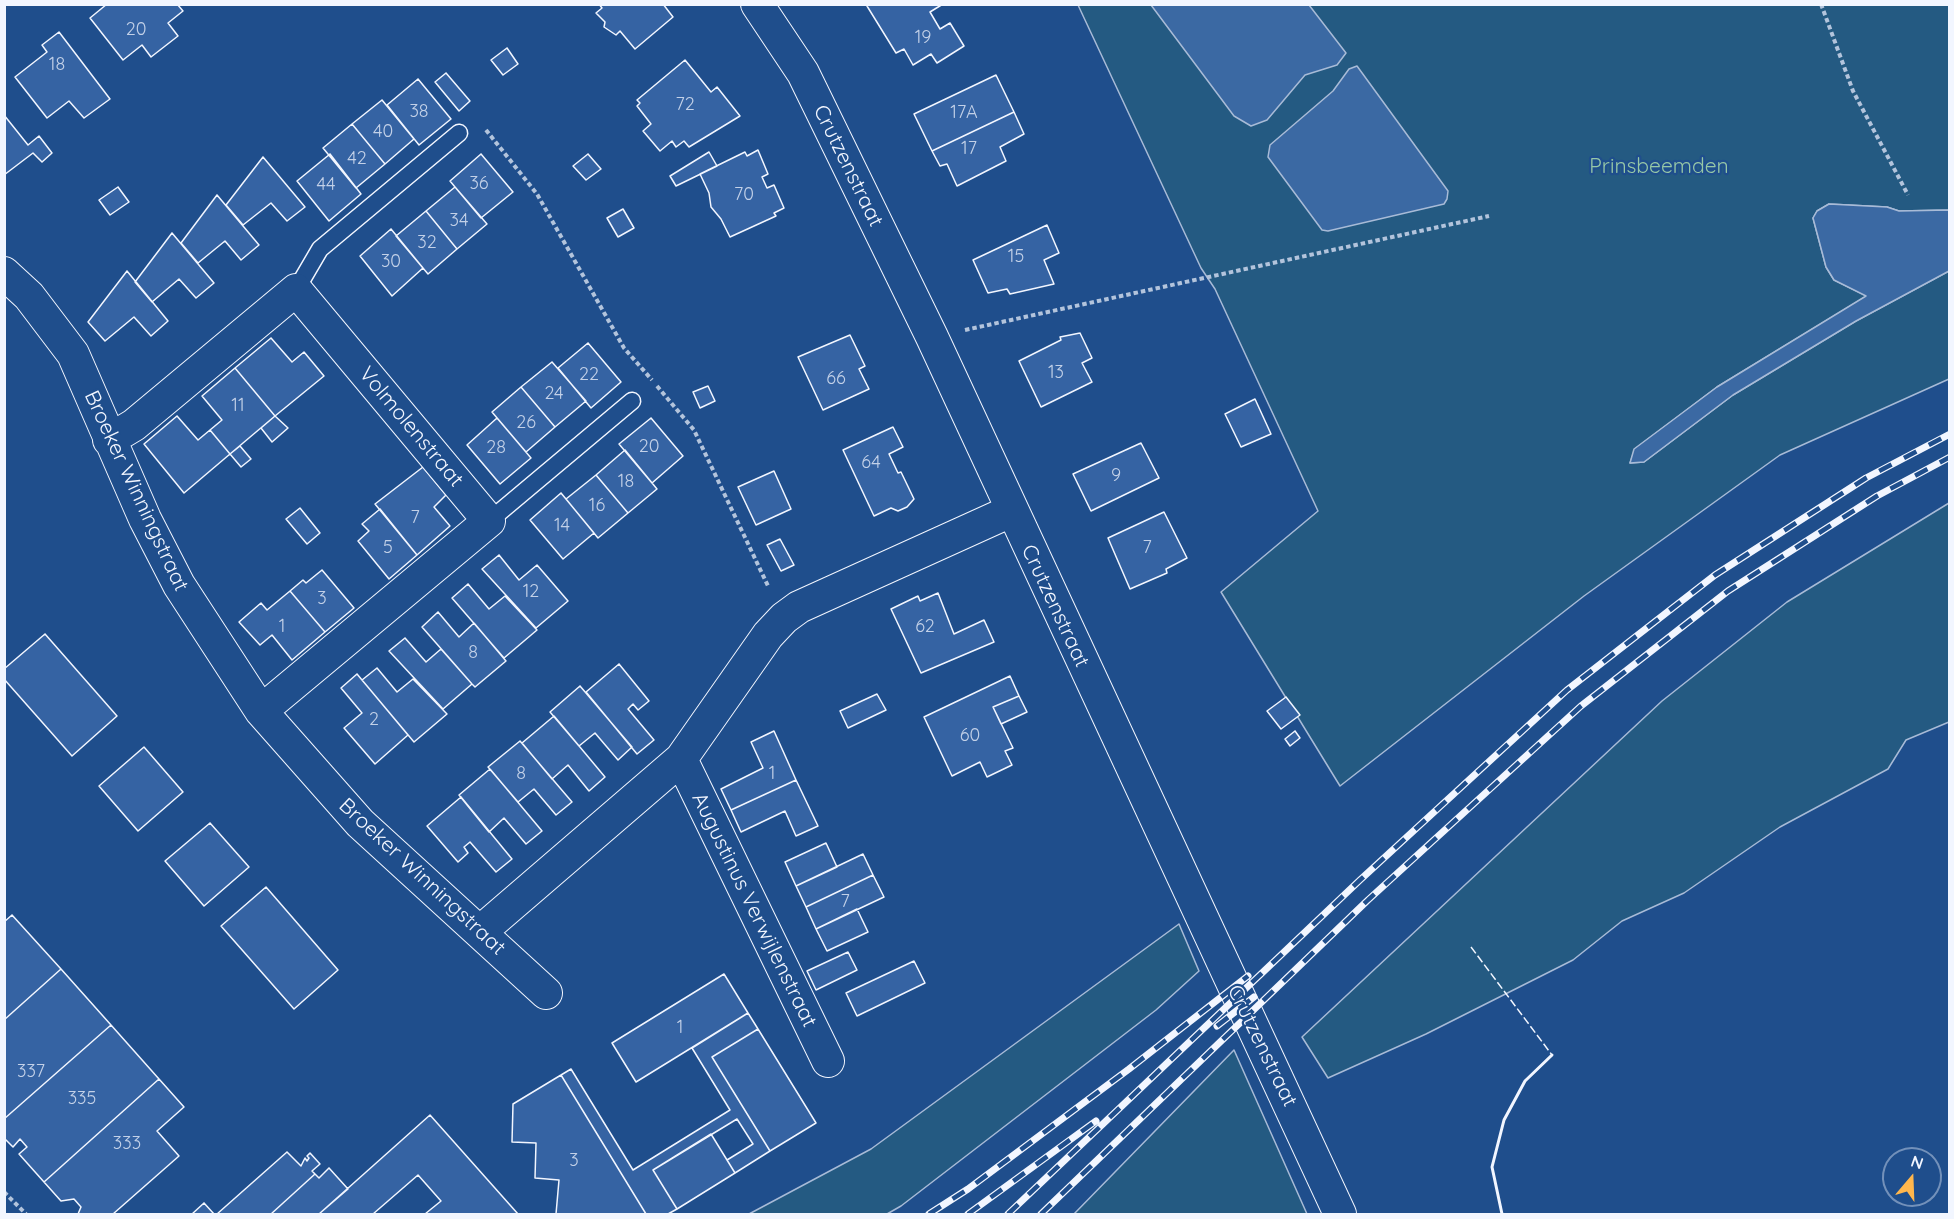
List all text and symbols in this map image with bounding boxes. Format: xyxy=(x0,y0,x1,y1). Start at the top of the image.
house number: 20 xyxy=(126,19,146,41)
house number: 19 xyxy=(915,27,931,49)
house number: 18 xyxy=(49,54,65,76)
house number: 72 xyxy=(675,94,695,116)
house number: 38 xyxy=(409,101,429,123)
street label: Crutzenstraat xyxy=(808,101,888,231)
house number: 17A xyxy=(950,102,978,124)
house number: 40 xyxy=(373,121,393,143)
house number: 17 xyxy=(961,138,977,160)
house number: 42 xyxy=(347,148,367,170)
park label: Prinsbeemden xyxy=(1589,154,1729,180)
house number: 36 xyxy=(469,173,489,195)
house number: 44 xyxy=(317,174,335,196)
house number: 70 xyxy=(734,184,754,206)
house number: 34 xyxy=(450,210,468,232)
house number: 32 xyxy=(417,232,437,254)
house number: 15 xyxy=(1008,246,1024,268)
house number: 30 xyxy=(381,251,401,273)
street label: Volmolenstraat xyxy=(353,362,469,492)
house number: 13 xyxy=(1048,362,1064,384)
house number: 22 xyxy=(579,364,599,386)
house number: 66 xyxy=(826,368,846,390)
house number: 24 xyxy=(544,383,564,405)
street label: Broeker Winningstraat xyxy=(78,387,194,595)
house number: 11 xyxy=(231,395,245,417)
house number: 26 xyxy=(516,412,536,434)
house number: 20 xyxy=(639,436,659,458)
house number: 28 xyxy=(486,437,506,459)
house number: 64 xyxy=(861,452,881,474)
house number: 9 xyxy=(1111,465,1121,487)
house number: 18 xyxy=(618,471,634,493)
house number: 16 xyxy=(589,495,605,517)
house number: 7 xyxy=(410,507,420,529)
house number: 14 xyxy=(554,515,570,537)
house number: 5 xyxy=(383,537,393,559)
house number: 7 xyxy=(1142,537,1152,559)
street label: Crutzenstraat xyxy=(1016,541,1094,671)
house number: 12 xyxy=(523,581,539,603)
house number: 3 xyxy=(317,588,327,610)
house number: 1 xyxy=(279,616,285,638)
house number: 62 xyxy=(915,616,935,638)
house number: 8 xyxy=(468,642,478,664)
house number: 2 xyxy=(369,709,379,731)
house number: 60 xyxy=(960,725,980,747)
house number: 8 xyxy=(516,763,526,785)
house number: 1 xyxy=(769,763,775,785)
street label: Augustinus Verwijlenstraat xyxy=(686,789,822,1031)
street label: Broeker Winningstraat xyxy=(334,793,510,961)
house number: 7 xyxy=(840,891,850,913)
street label: Crutzenstraat xyxy=(1222,981,1302,1111)
house number: 1 xyxy=(677,1017,683,1039)
house number: 337 xyxy=(17,1061,45,1083)
house number: 335 xyxy=(68,1088,96,1110)
house number: 333 xyxy=(113,1133,141,1155)
north arrow xyxy=(1882,1147,1942,1207)
house number: 3 xyxy=(569,1150,579,1172)
text: N xyxy=(1908,1150,1926,1173)

